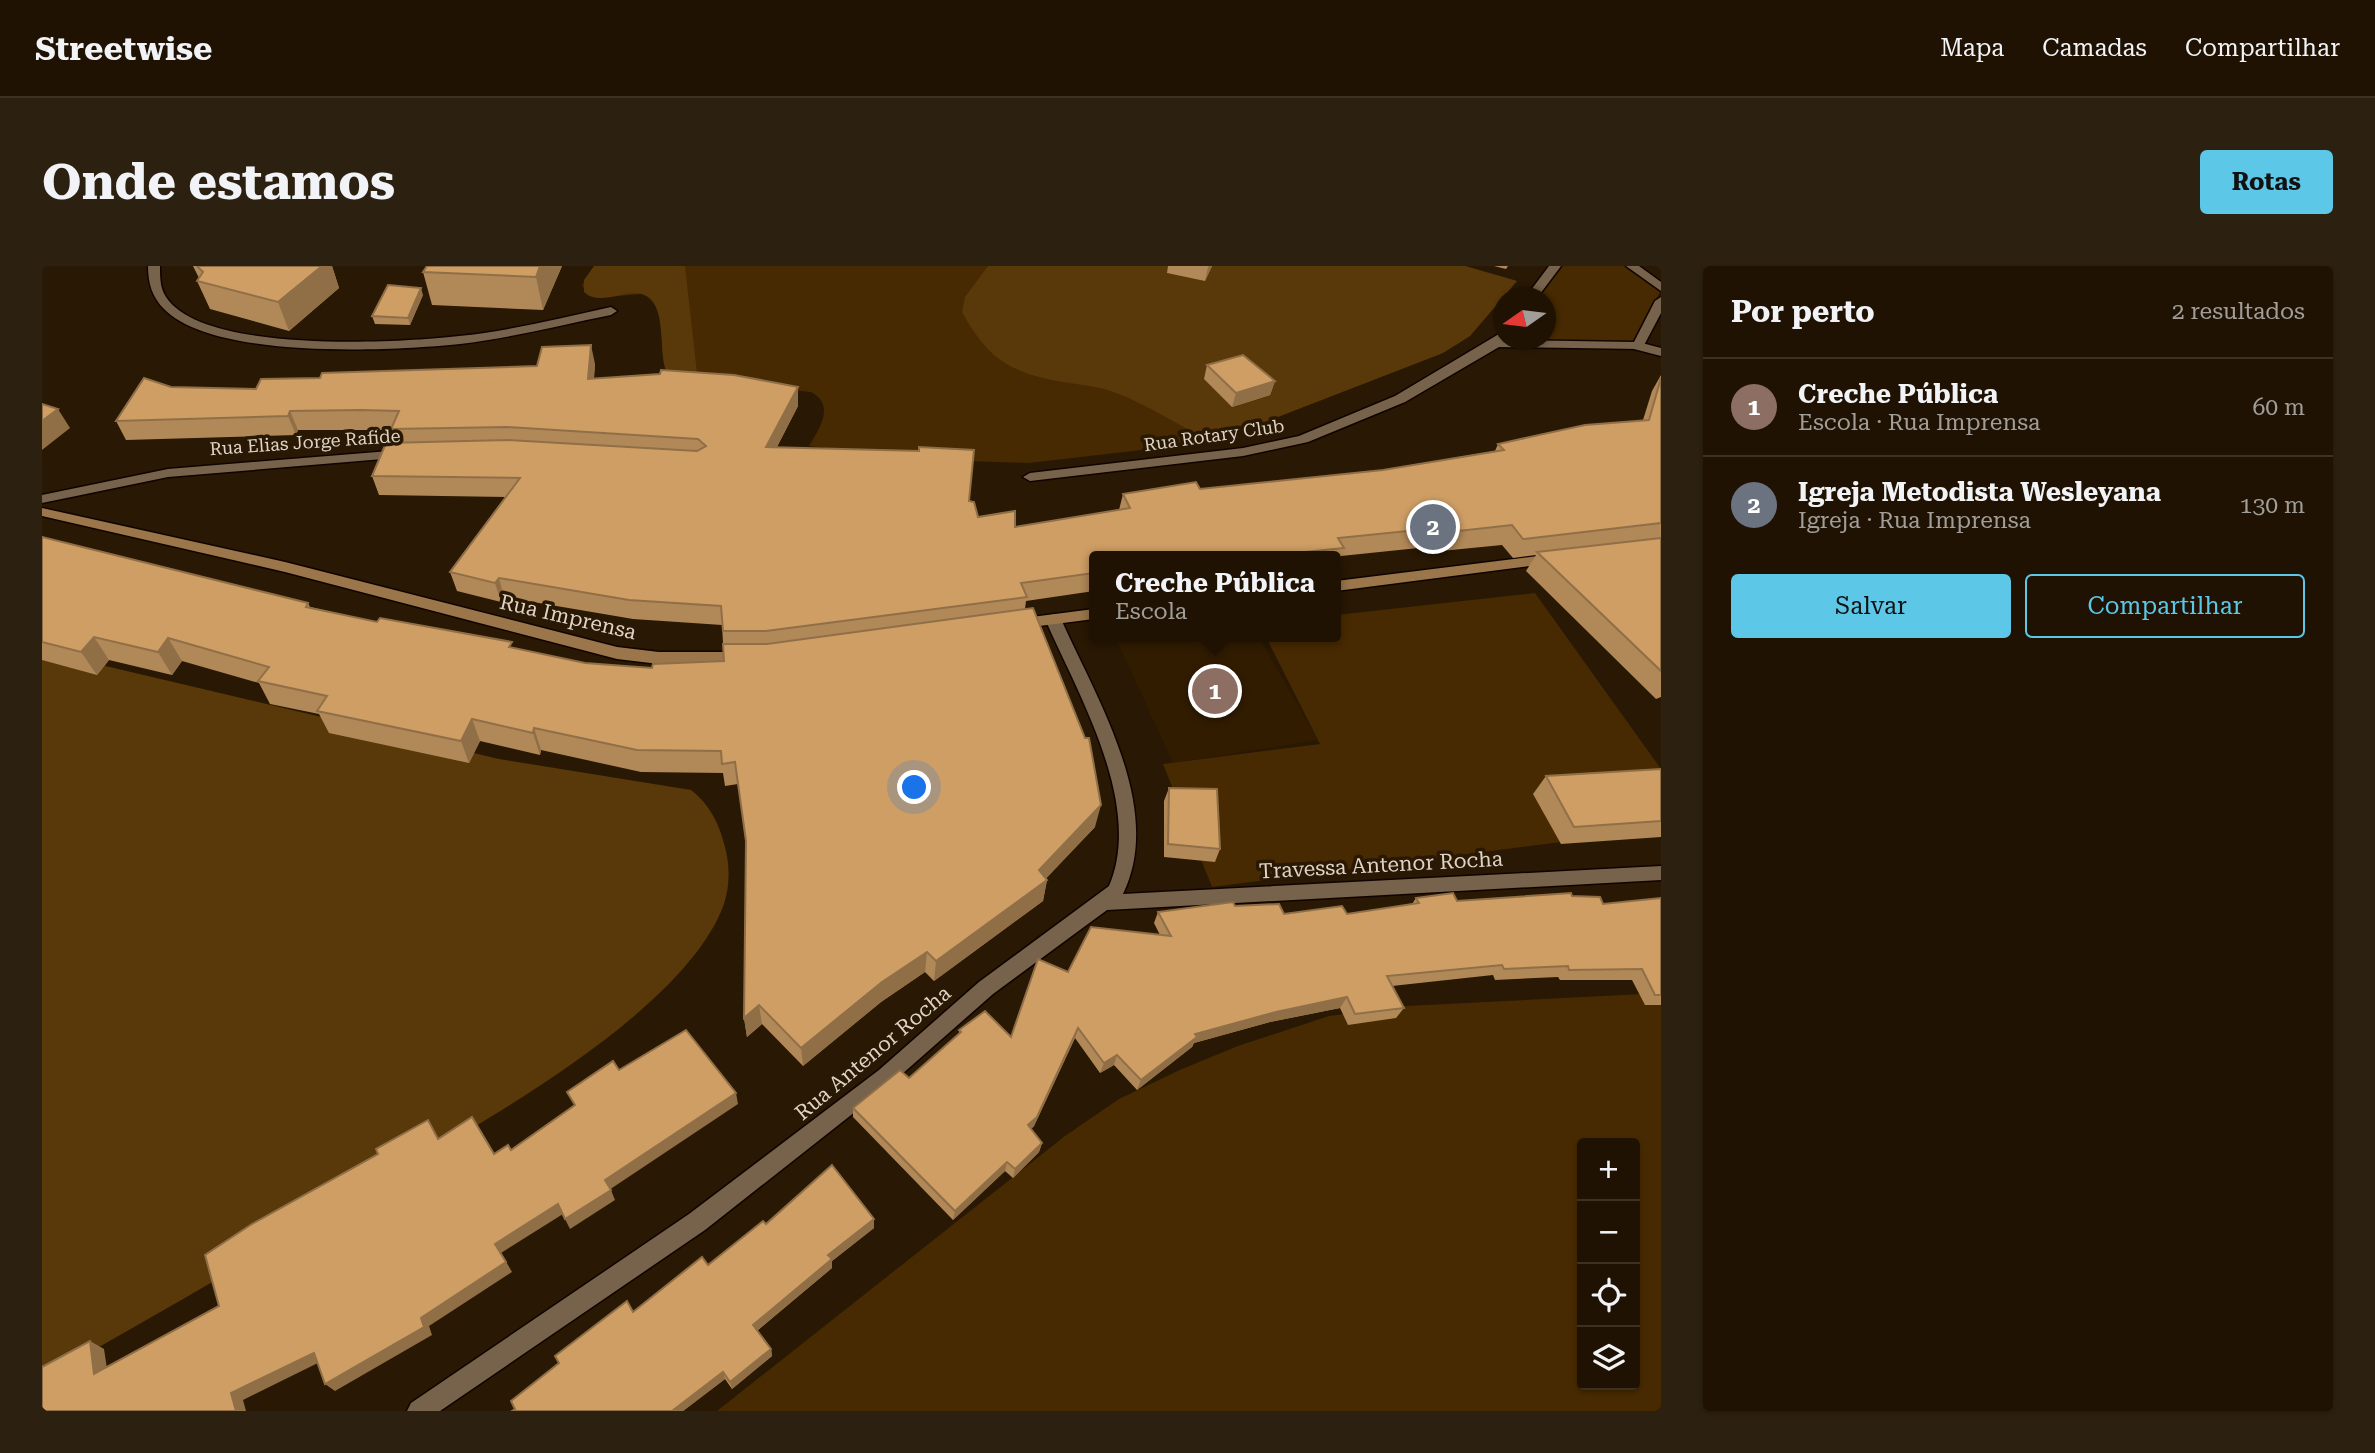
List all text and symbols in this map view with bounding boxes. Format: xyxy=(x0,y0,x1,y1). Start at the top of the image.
text: Streetwise xyxy=(35,29,212,68)
text: Mapa xyxy=(1940,34,2004,62)
text: Camadas xyxy=(2042,34,2147,62)
text: Compartilhar xyxy=(2185,34,2340,62)
button: Rotas xyxy=(2200,150,2333,214)
text: Onde estamos xyxy=(42,154,395,211)
north arrow xyxy=(1493,287,1556,350)
text: Por perto xyxy=(1731,294,1875,329)
text: 2 resultados xyxy=(2172,298,2305,325)
text: Creche Pública xyxy=(1798,379,1998,409)
text: 1 xyxy=(1748,394,1760,421)
text: 60 m xyxy=(2252,394,2305,421)
text: Escola · Rua Imprensa xyxy=(1798,409,2041,436)
street label: Rua Rotary Club xyxy=(1142,415,1286,455)
street label: Rua Elias Jorge Rafide xyxy=(209,425,401,459)
text: Igreja Metodista Wesleyana xyxy=(1798,477,2161,507)
text: 2 xyxy=(1748,492,1760,519)
text: 130 m xyxy=(2240,492,2305,519)
pin: 2 xyxy=(1410,501,1456,553)
text: Igreja · Rua Imprensa xyxy=(1798,507,2031,534)
popup xyxy=(1089,551,1341,642)
text: Creche Pública xyxy=(1115,568,1315,598)
button: Salvar xyxy=(1731,574,2011,638)
button: Compartilhar xyxy=(2025,574,2305,638)
street label: Rua Imprensa xyxy=(497,590,639,645)
text: Escola xyxy=(1115,598,1187,625)
pin: 1 xyxy=(1192,665,1238,717)
your location xyxy=(897,770,931,804)
street label: Travessa Antenor Rocha xyxy=(1258,847,1504,883)
street label: Rua Antenor Rocha xyxy=(790,981,956,1125)
map controls xyxy=(1577,1138,1640,1390)
button: + xyxy=(1577,1138,1640,1201)
button: − xyxy=(1577,1201,1640,1264)
button: locate xyxy=(1577,1264,1640,1327)
button: layers xyxy=(1577,1327,1640,1390)

